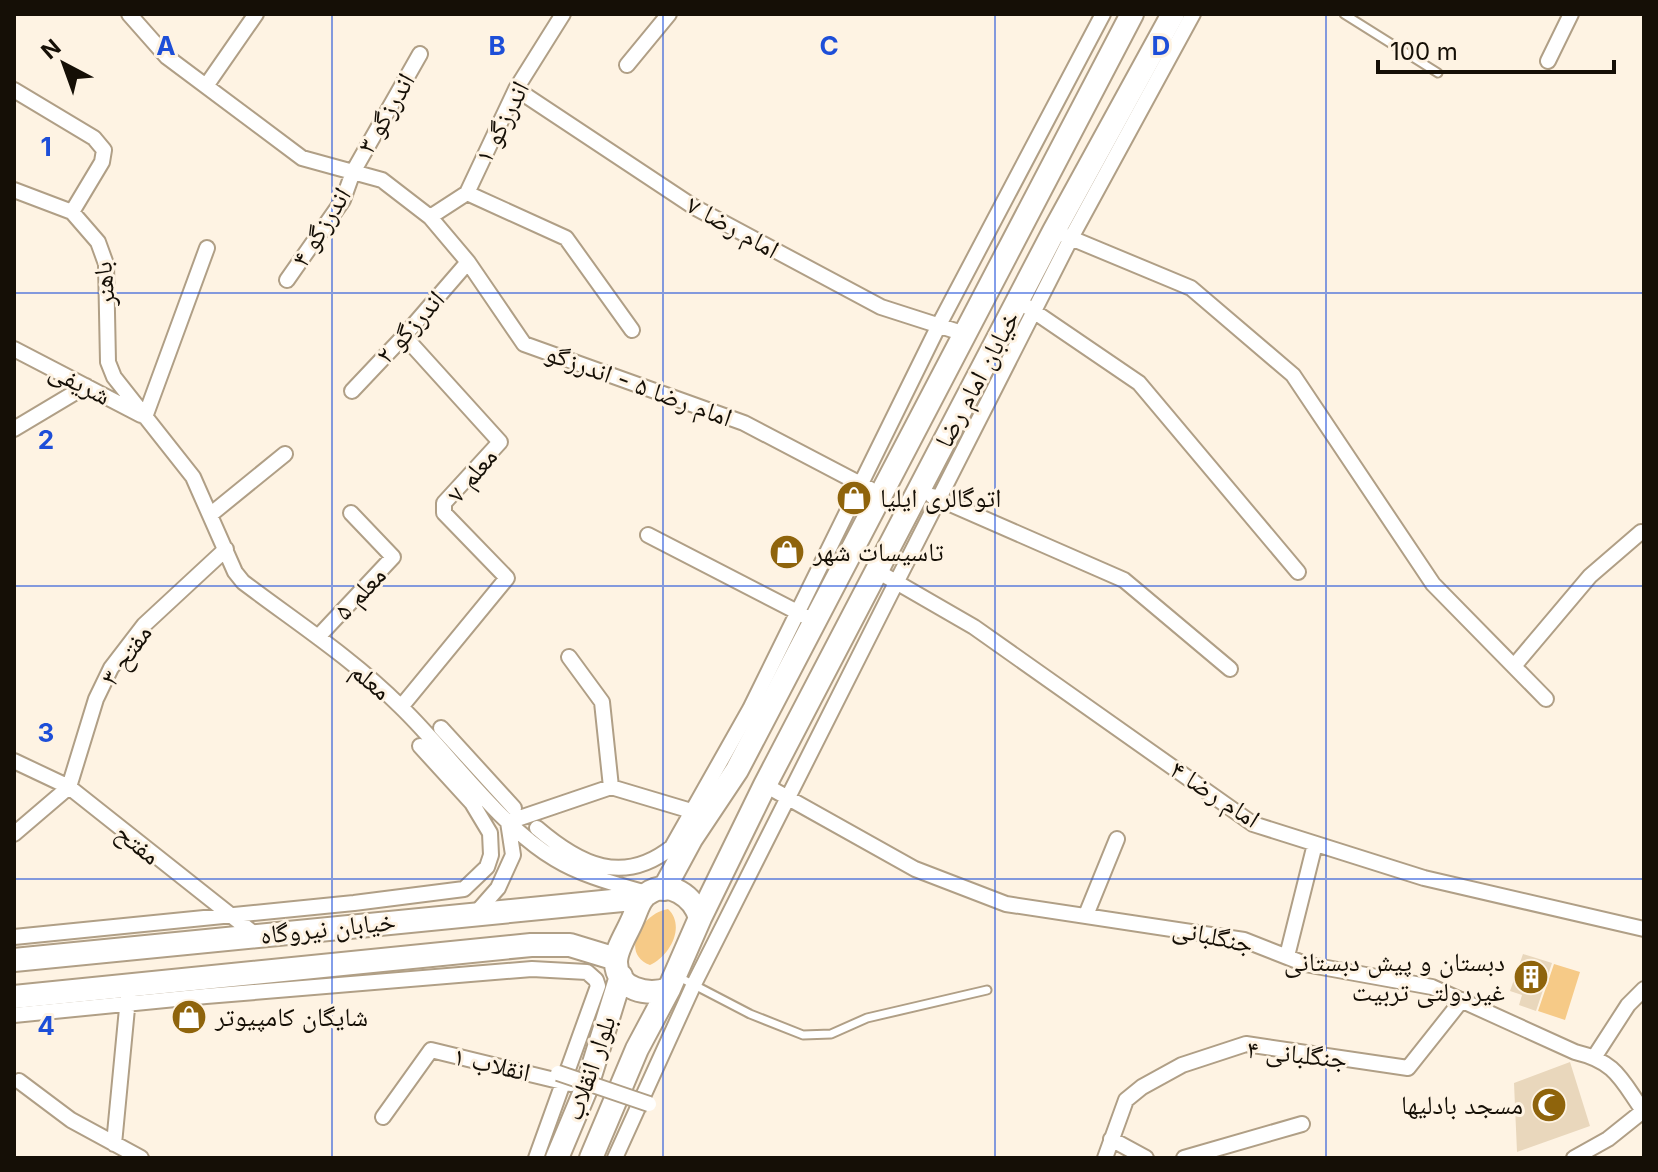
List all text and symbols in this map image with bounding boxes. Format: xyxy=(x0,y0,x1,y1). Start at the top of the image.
north arrow xyxy=(24,24,104,104)
scale bar xyxy=(1378,24,1614,74)
text: A xyxy=(156,30,176,61)
text: B xyxy=(488,30,506,61)
text: C xyxy=(819,30,839,61)
text: D xyxy=(1152,30,1170,61)
text: N xyxy=(36,34,66,64)
text: 100 m xyxy=(1390,37,1458,66)
street label: اندرزگو ۳ xyxy=(350,67,421,158)
street label: اندرزگو ۱ xyxy=(468,76,535,168)
text: 1 xyxy=(40,131,52,162)
street label: اندرزگو ۴ xyxy=(284,181,357,272)
street label: امام رضا ۷ xyxy=(680,189,785,267)
street label: باهنر xyxy=(86,260,121,309)
street label: اندرزگو ۲ xyxy=(369,284,450,370)
street label: خیابان امام رضا xyxy=(928,305,1028,454)
street label: امام رضا ۵ - اندرزگو xyxy=(541,336,737,435)
street label: شریفی xyxy=(44,354,116,412)
text: 2 xyxy=(38,424,54,455)
street label: معلم ۷ xyxy=(440,441,505,510)
shop icon: اتوگالری ایلیا xyxy=(835,479,873,517)
place label: اتوگالری ایلیا xyxy=(880,482,1001,514)
shop icon: تاسیسات شهر xyxy=(768,533,806,571)
place label: تاسیسات شهر xyxy=(812,536,944,567)
street label: معلم ۵ xyxy=(327,560,393,627)
street label: مفتح ۳ xyxy=(94,618,159,692)
street label: معلم xyxy=(344,655,398,708)
text: 3 xyxy=(38,717,54,748)
street label: امام رضا ۴ xyxy=(1163,753,1266,837)
street label: مفتح xyxy=(108,816,167,873)
street label: خیابان نیروگاه xyxy=(259,905,397,951)
street label: جنگلبانی xyxy=(1170,912,1256,960)
place label: دبستان و پیش دبستانی غیردولتی تربیت xyxy=(1284,946,1505,1008)
building icon: دبستان و پیش دبستانی غیردولتی تربیت xyxy=(1512,958,1550,996)
shop icon: شایگان کامپیوتر xyxy=(170,998,208,1036)
place label: شایگان کامپیوتر xyxy=(214,1001,368,1033)
text: 4 xyxy=(37,1010,55,1041)
street label: بلوار انقلاب xyxy=(557,1011,622,1124)
street label: جنگلبانی ۴ xyxy=(1245,1033,1349,1075)
street label: انقلاب ۱ xyxy=(450,1040,534,1087)
mosque icon: مسجد بادلیها xyxy=(1530,1086,1568,1124)
place label: مسجد بادلیها xyxy=(1401,1089,1523,1120)

